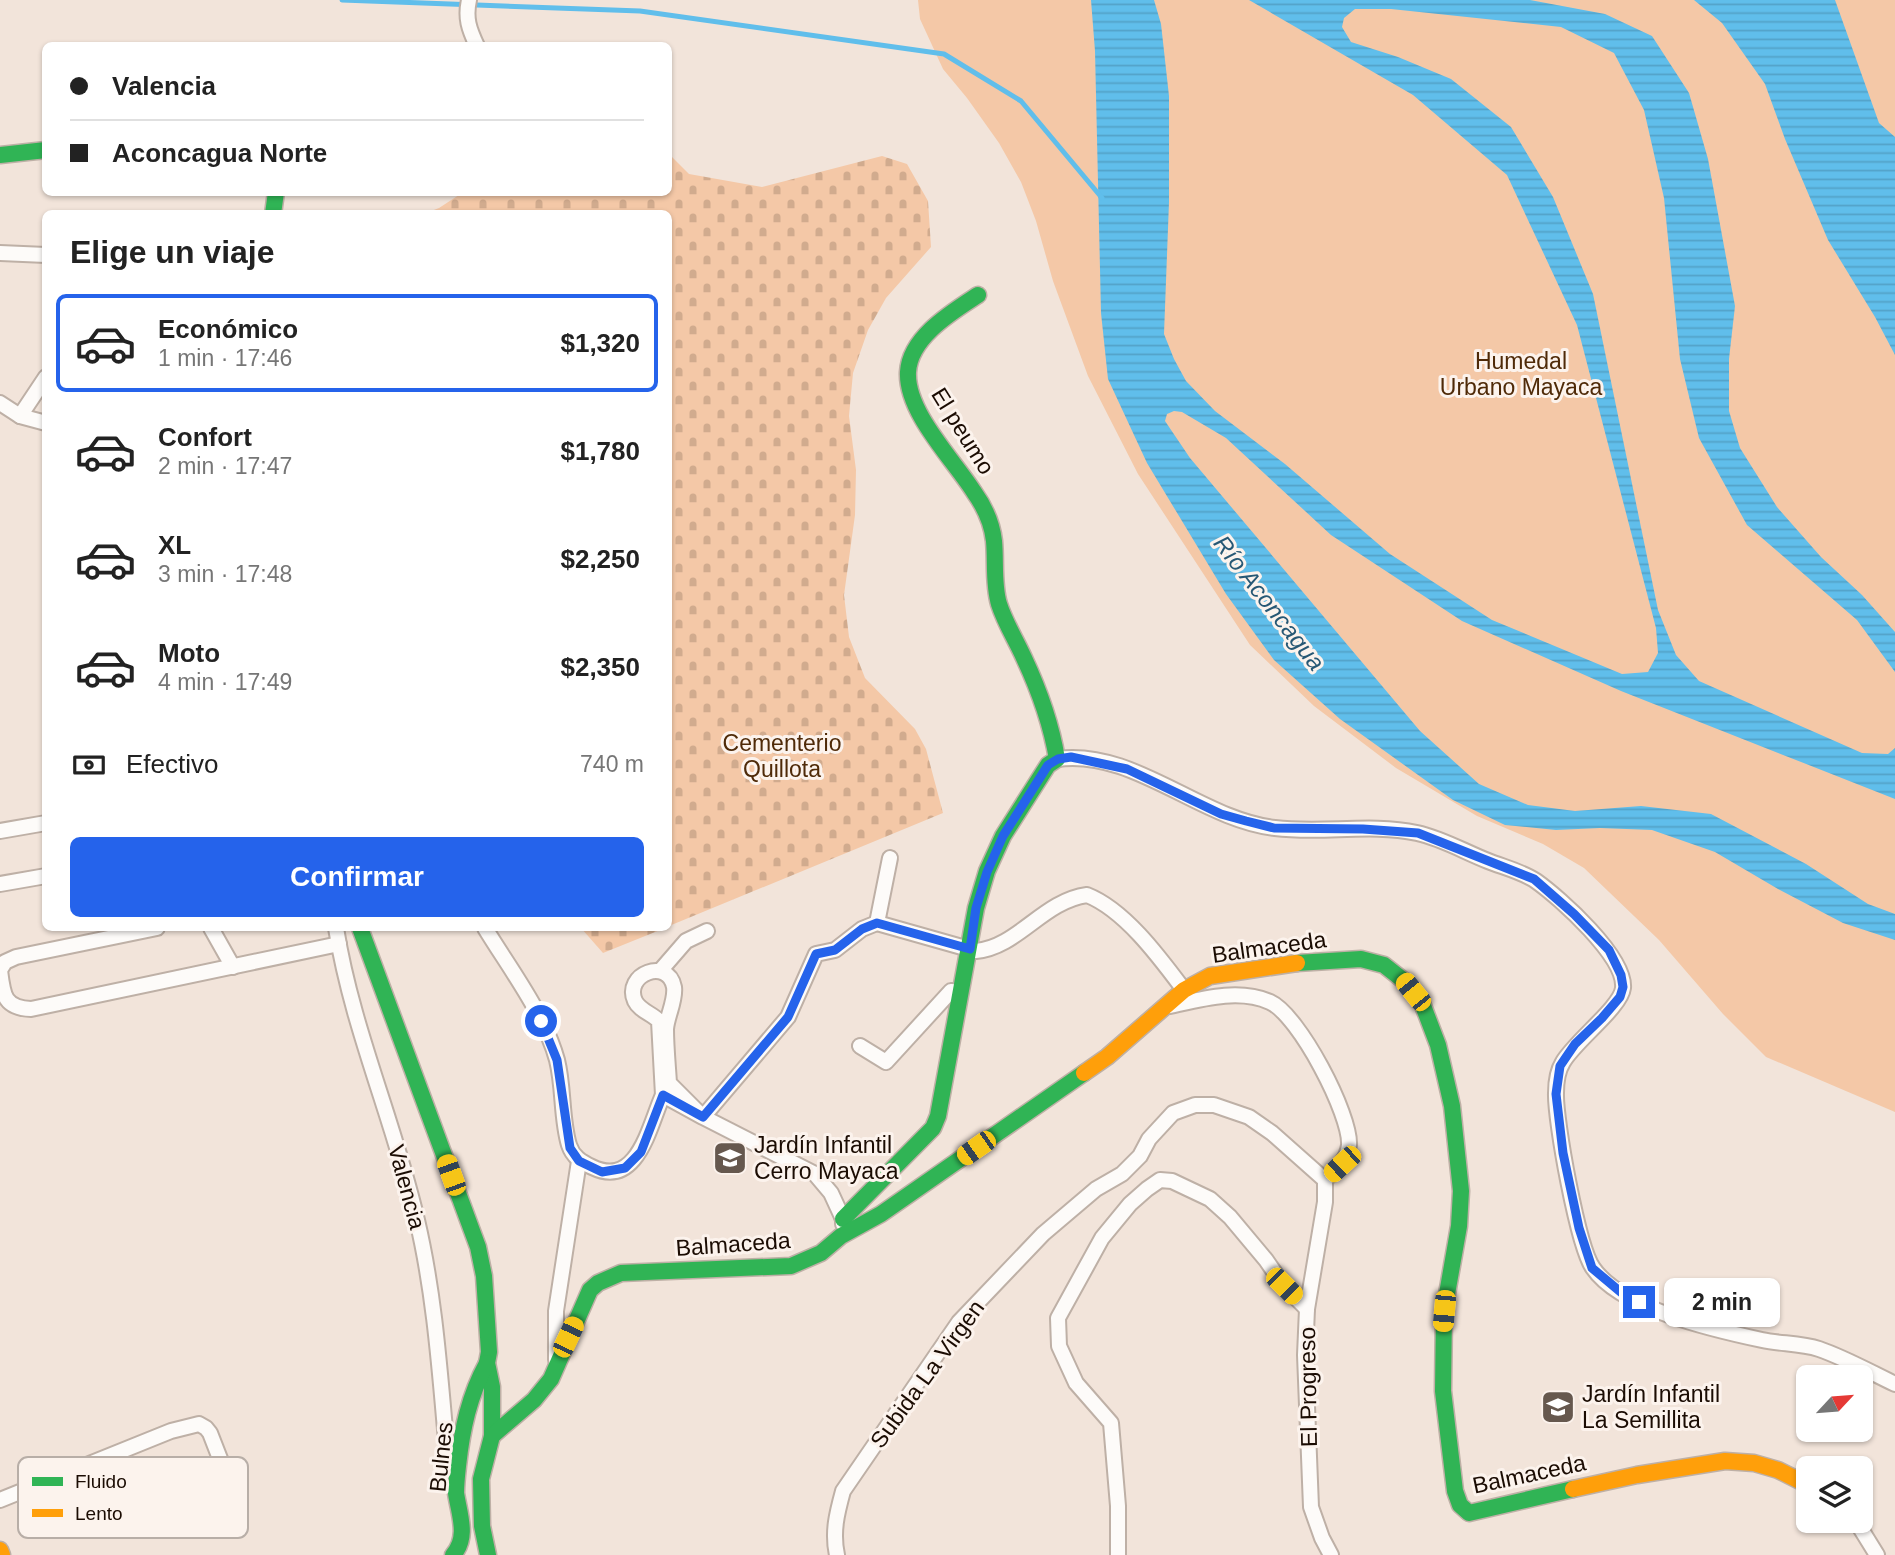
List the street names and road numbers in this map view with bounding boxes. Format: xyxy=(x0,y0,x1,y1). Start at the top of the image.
street label: El peumo xyxy=(926,383,1000,479)
street label: Balmaceda xyxy=(1210,926,1328,968)
street label: Valencia xyxy=(383,1142,431,1232)
street label: Balmaceda xyxy=(675,1227,792,1261)
street label: Subida La Virgen xyxy=(865,1295,989,1453)
street label: El Progreso xyxy=(1294,1327,1322,1447)
street label: Bulnes xyxy=(424,1421,458,1493)
street label: Balmaceda xyxy=(1470,1449,1588,1499)

